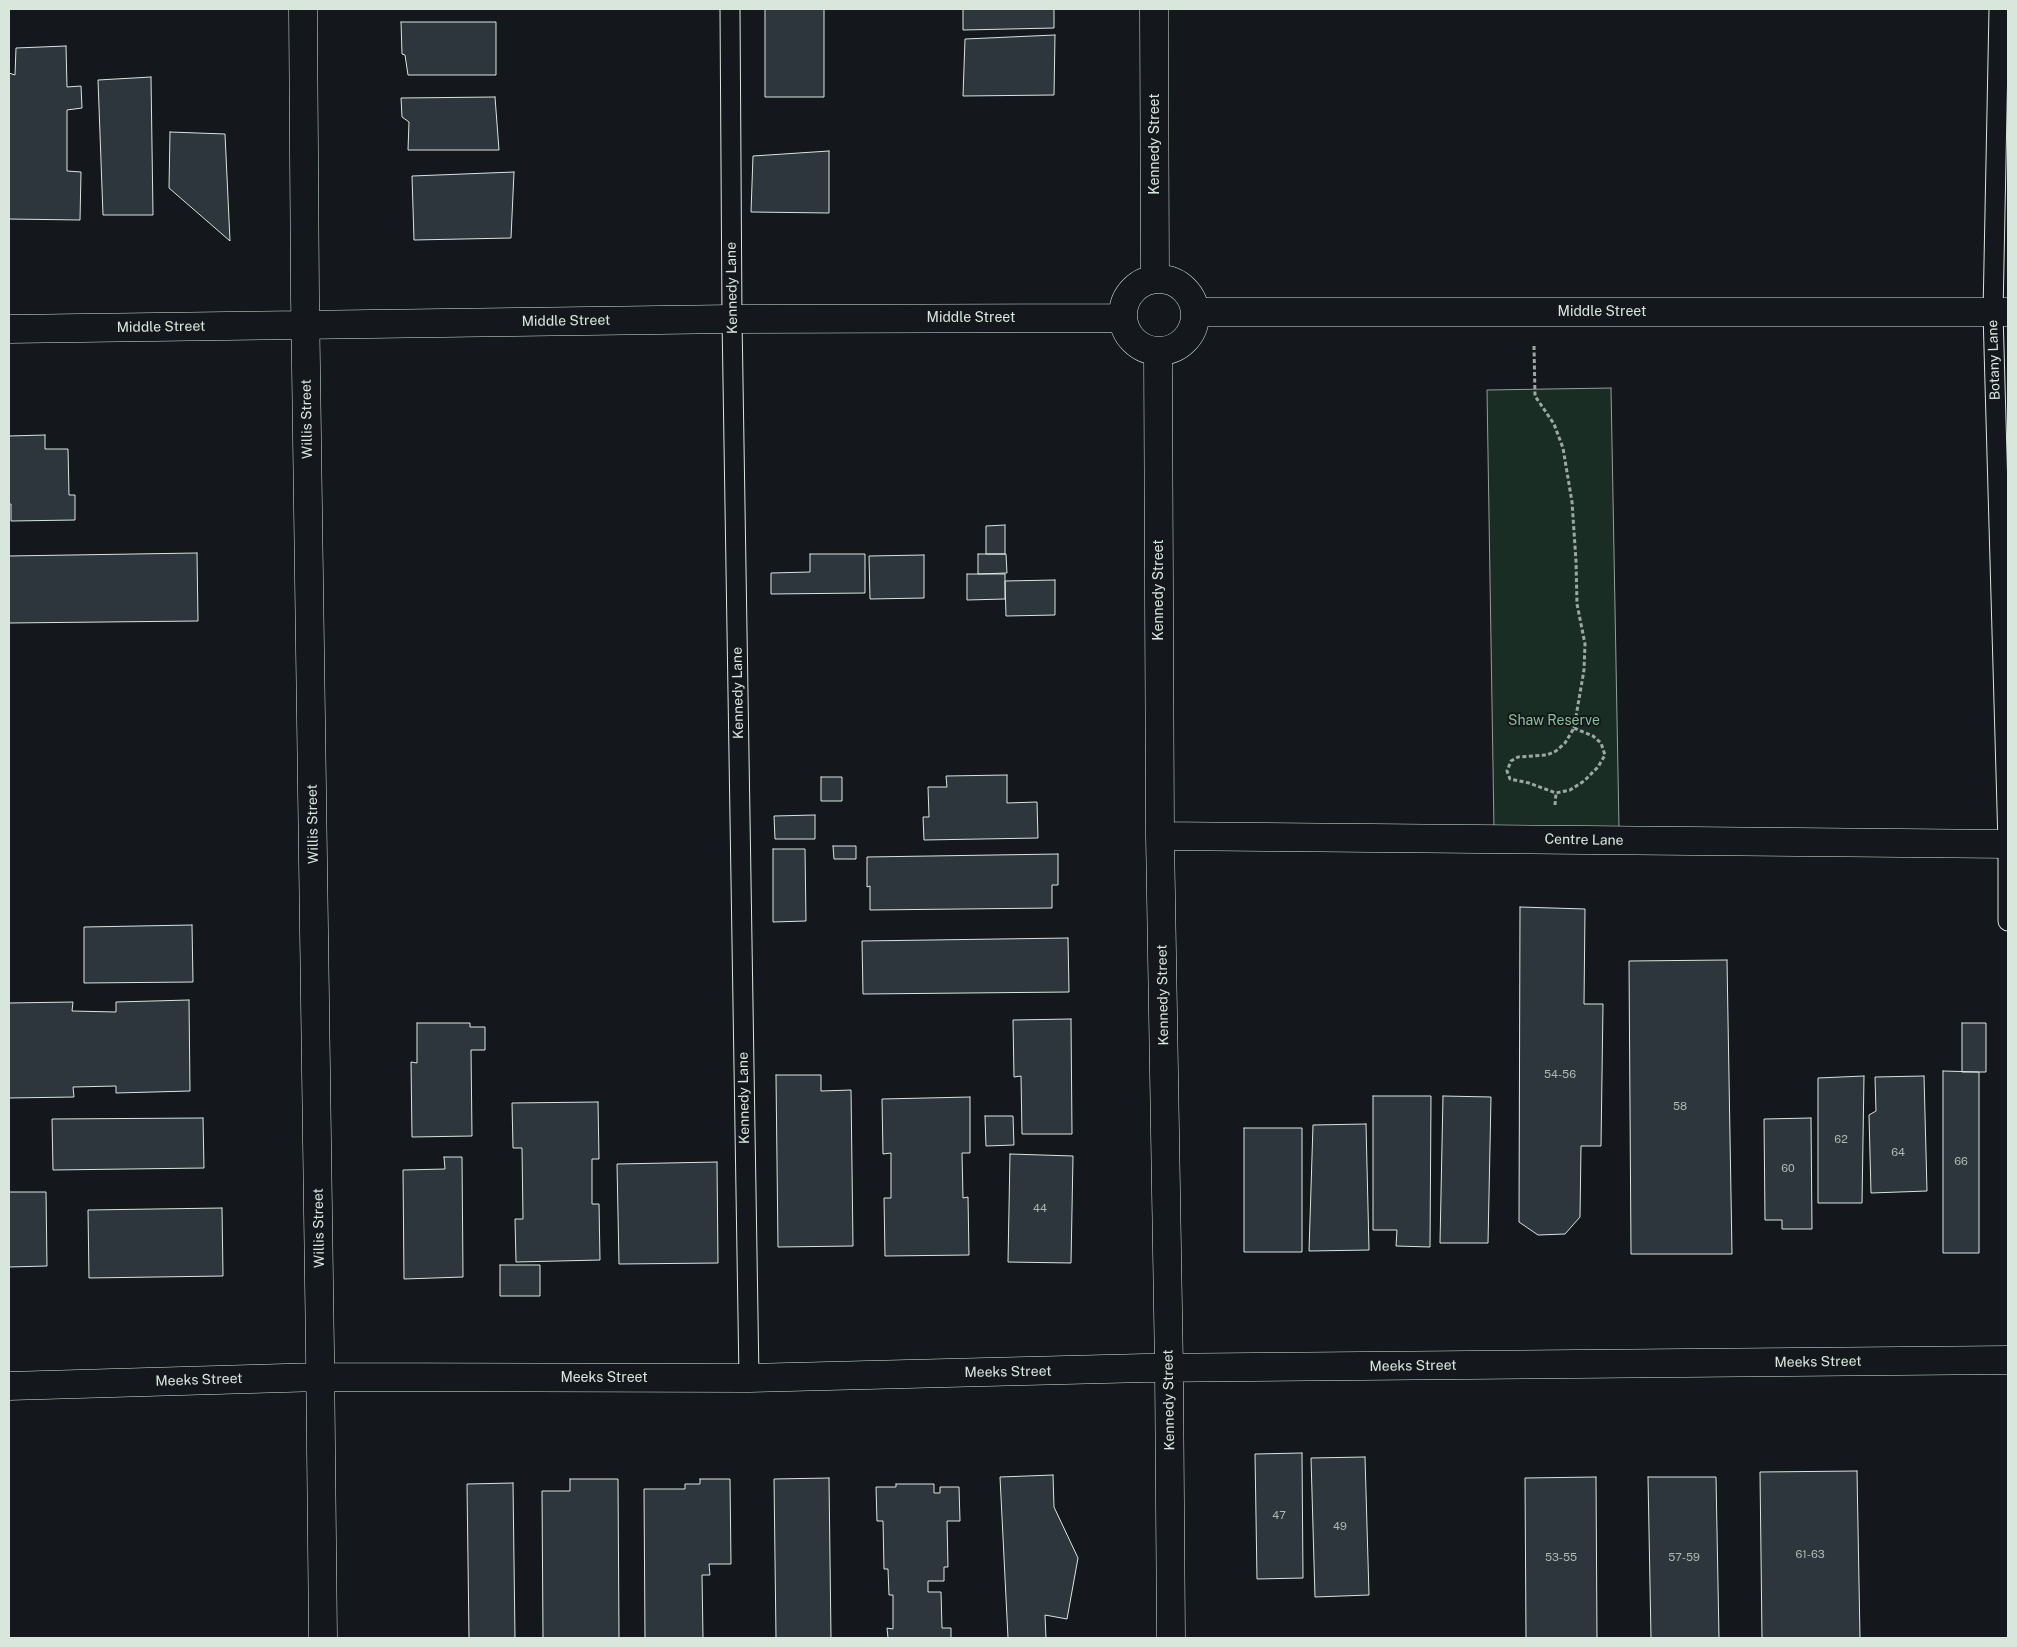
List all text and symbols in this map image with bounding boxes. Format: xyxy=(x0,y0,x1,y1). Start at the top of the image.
street label: Kennedy Street xyxy=(1147,93,1163,195)
street label: Kennedy Lane xyxy=(723,242,741,334)
street label: Middle Street xyxy=(1558,304,1646,320)
street label: Middle Street xyxy=(927,310,1015,326)
street label: Middle Street xyxy=(521,312,611,330)
street label: Middle Street xyxy=(116,318,206,336)
street label: Botany Lane xyxy=(1984,319,2004,401)
street label: Willis Street xyxy=(298,379,316,459)
street label: Kennedy Street xyxy=(1151,539,1167,641)
street label: Kennedy Lane xyxy=(729,647,747,739)
park label: Shaw Reserve xyxy=(1508,713,1600,729)
street label: Willis Street xyxy=(304,784,322,864)
street label: Centre Lane xyxy=(1544,831,1624,849)
street label: Kennedy Street xyxy=(1154,944,1172,1046)
street label: Kennedy Lane xyxy=(735,1052,753,1144)
house number: 54-56 xyxy=(1544,1068,1576,1082)
house number: 58 xyxy=(1673,1100,1687,1114)
house number: 62 xyxy=(1834,1133,1848,1147)
house number: 64 xyxy=(1891,1146,1905,1160)
house number: 66 xyxy=(1954,1155,1968,1169)
house number: 60 xyxy=(1781,1162,1795,1176)
street label: Willis Street xyxy=(310,1188,328,1268)
house number: 44 xyxy=(1033,1202,1047,1216)
street label: Kennedy Street xyxy=(1160,1349,1178,1451)
street label: Meeks Street xyxy=(1774,1353,1862,1371)
street label: Meeks Street xyxy=(1369,1357,1457,1375)
street label: Meeks Street xyxy=(964,1363,1052,1381)
street label: Meeks Street xyxy=(155,1370,243,1390)
street label: Meeks Street xyxy=(560,1370,648,1386)
house number: 47 xyxy=(1272,1509,1286,1523)
house number: 49 xyxy=(1333,1520,1347,1534)
house number: 61-63 xyxy=(1795,1548,1825,1562)
house number: 53-55 xyxy=(1545,1551,1577,1565)
house number: 57-59 xyxy=(1668,1551,1700,1565)

